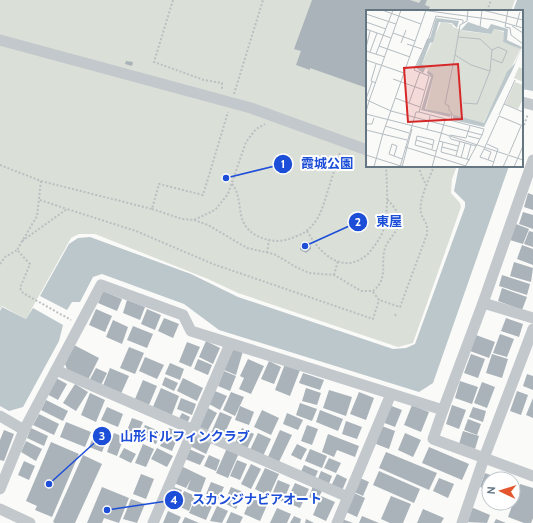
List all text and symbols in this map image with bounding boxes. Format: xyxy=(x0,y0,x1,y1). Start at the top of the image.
inset map xyxy=(366,10,523,167)
callout: 霞城公園 xyxy=(273,151,361,176)
text: 霞城公園 xyxy=(301,155,353,171)
text: 1 xyxy=(281,156,285,171)
callout: 東屋 xyxy=(348,209,410,234)
text: 東屋 xyxy=(376,213,402,229)
text: 2 xyxy=(355,214,361,229)
callout: 山形ドルフィンクラブ xyxy=(92,424,258,449)
text: 3 xyxy=(99,428,105,443)
text: 山形ドルフィンクラブ xyxy=(120,428,250,444)
north arrow xyxy=(481,471,521,511)
text: N xyxy=(484,486,498,495)
callout: スカンジナビアオート xyxy=(164,487,330,512)
text: スカンジナビアオート xyxy=(192,491,322,507)
text: 4 xyxy=(170,492,178,507)

